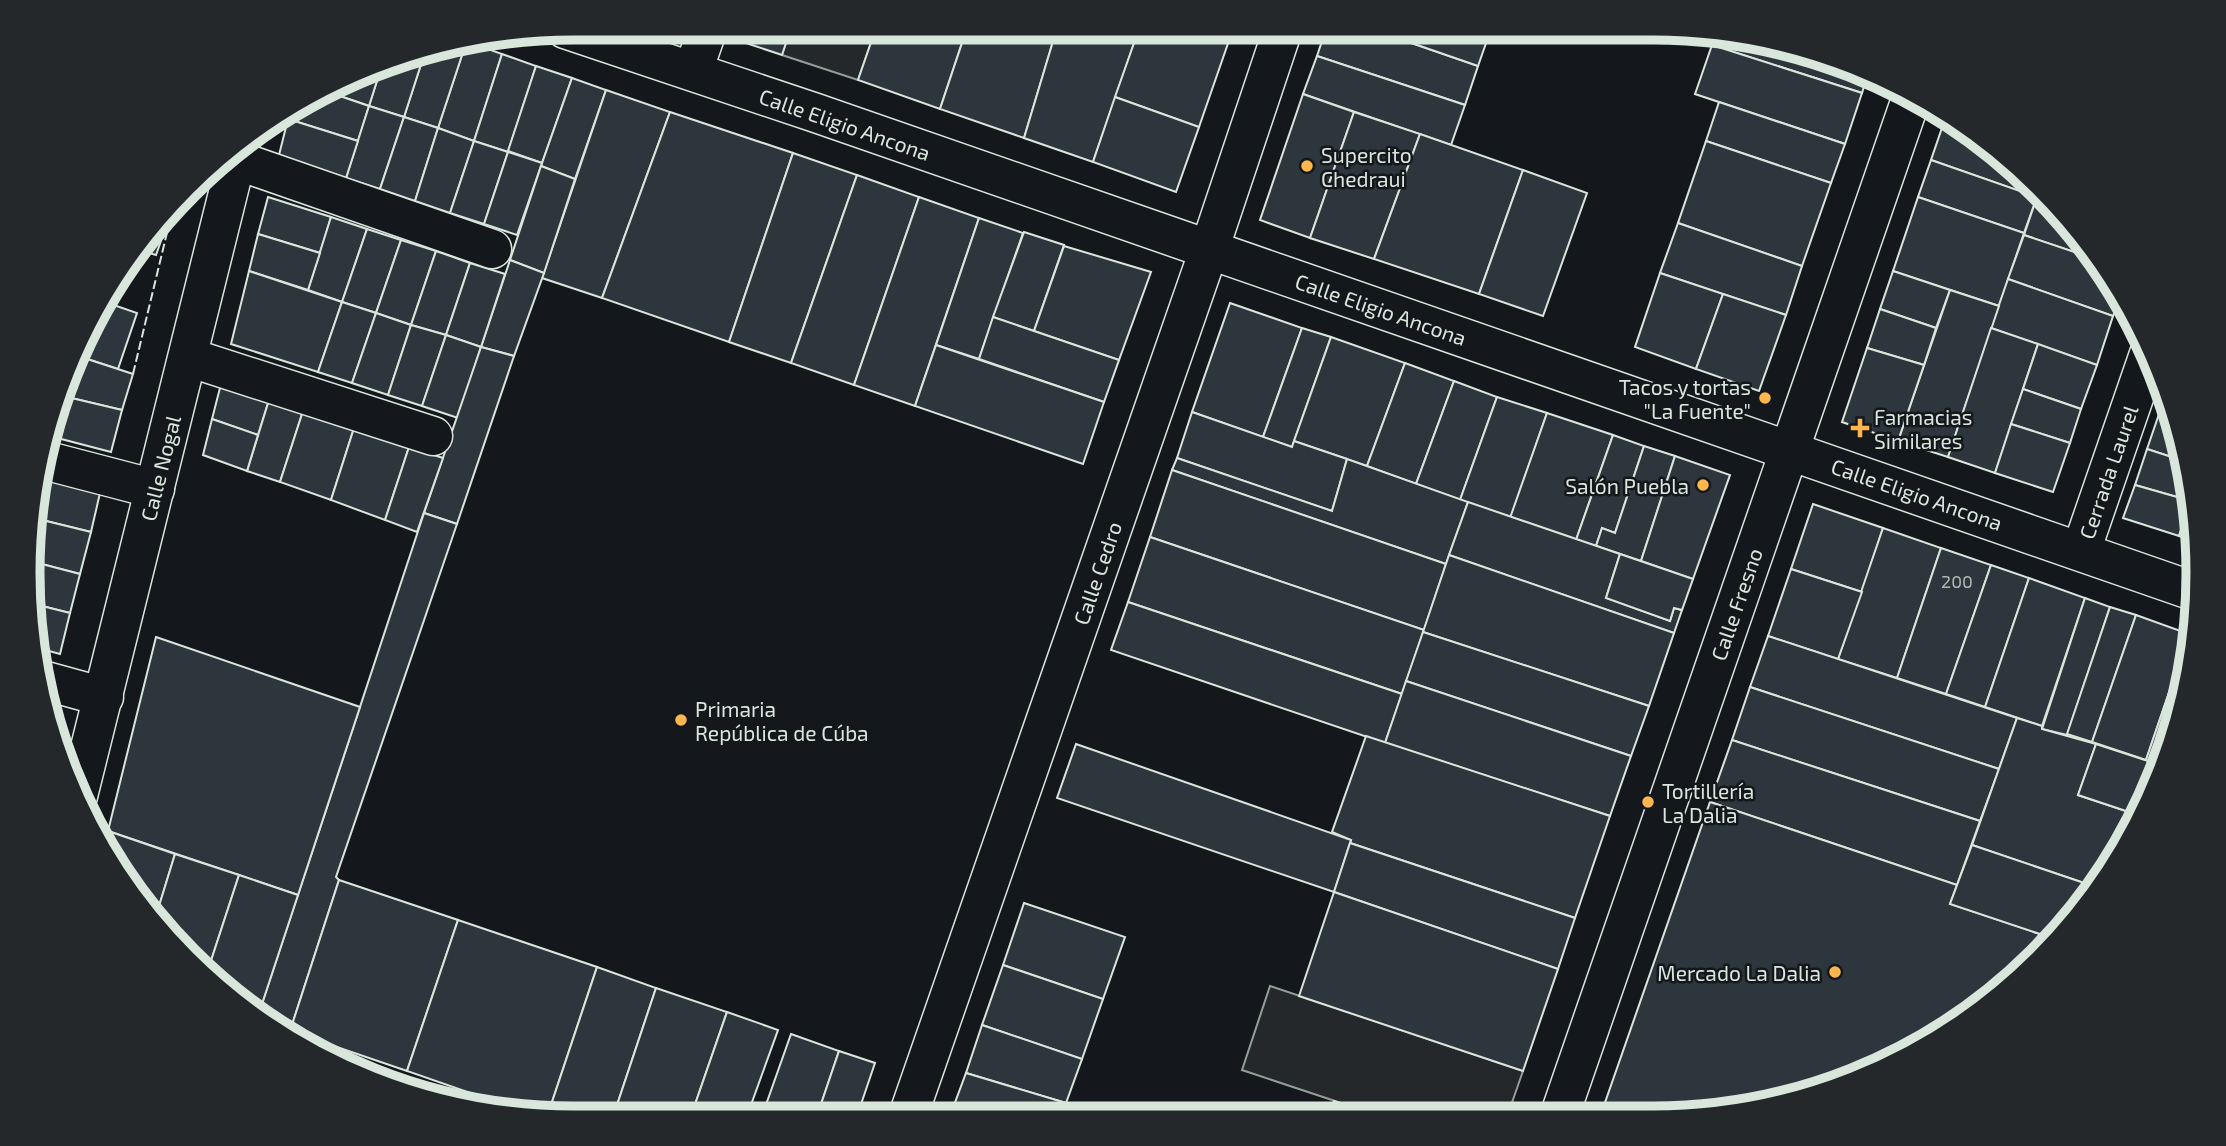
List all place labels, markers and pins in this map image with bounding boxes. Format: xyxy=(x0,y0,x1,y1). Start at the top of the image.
place label: Supercito Chedraui xyxy=(1321,142,1412,191)
marker: Supercito Chedraui xyxy=(1299,158,1315,174)
place label: Tacos y tortas "La Fuente" xyxy=(1619,374,1751,423)
marker: Tacos y tortas "La Fuente" xyxy=(1757,390,1773,406)
place label: Farmacias Similares xyxy=(1874,404,1972,453)
marker: Farmacias Similares xyxy=(1852,420,1868,436)
place label: Salón Puebla xyxy=(1565,473,1689,498)
marker: Salón Puebla xyxy=(1695,477,1711,493)
place label: Primaria República de Cúba xyxy=(695,696,869,745)
marker: Primaria República de Cúba xyxy=(673,712,689,728)
place label: Tortillería La Dalia xyxy=(1662,778,1754,827)
marker: Tortillería La Dalia xyxy=(1640,794,1656,810)
place label: Mercado La Dalia xyxy=(1657,960,1821,985)
marker: Mercado La Dalia xyxy=(1827,964,1843,980)

